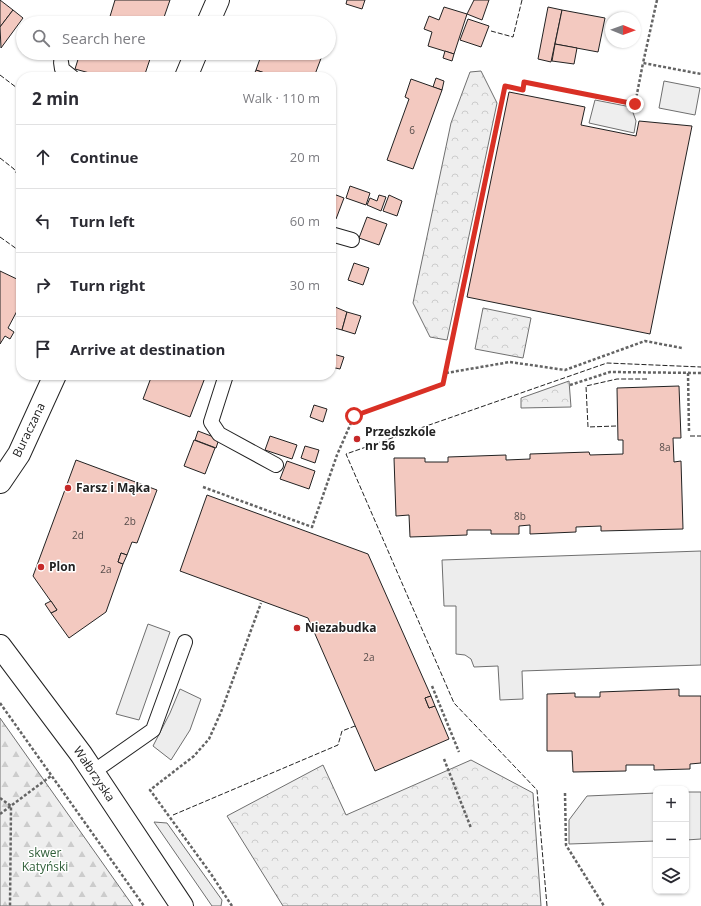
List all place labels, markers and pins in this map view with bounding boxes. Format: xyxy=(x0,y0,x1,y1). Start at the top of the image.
place label: Przedszkole nr 56 xyxy=(365,423,436,454)
marker: Przedszkole nr 56 xyxy=(352,434,362,444)
place label: Farsz i Mąka xyxy=(76,479,150,496)
marker: Farsz i Mąka xyxy=(63,483,73,493)
place label: Plon xyxy=(49,558,76,575)
marker: Plon xyxy=(36,562,46,572)
place label: Niezabudka xyxy=(305,619,376,636)
marker: Niezabudka xyxy=(292,623,302,633)

